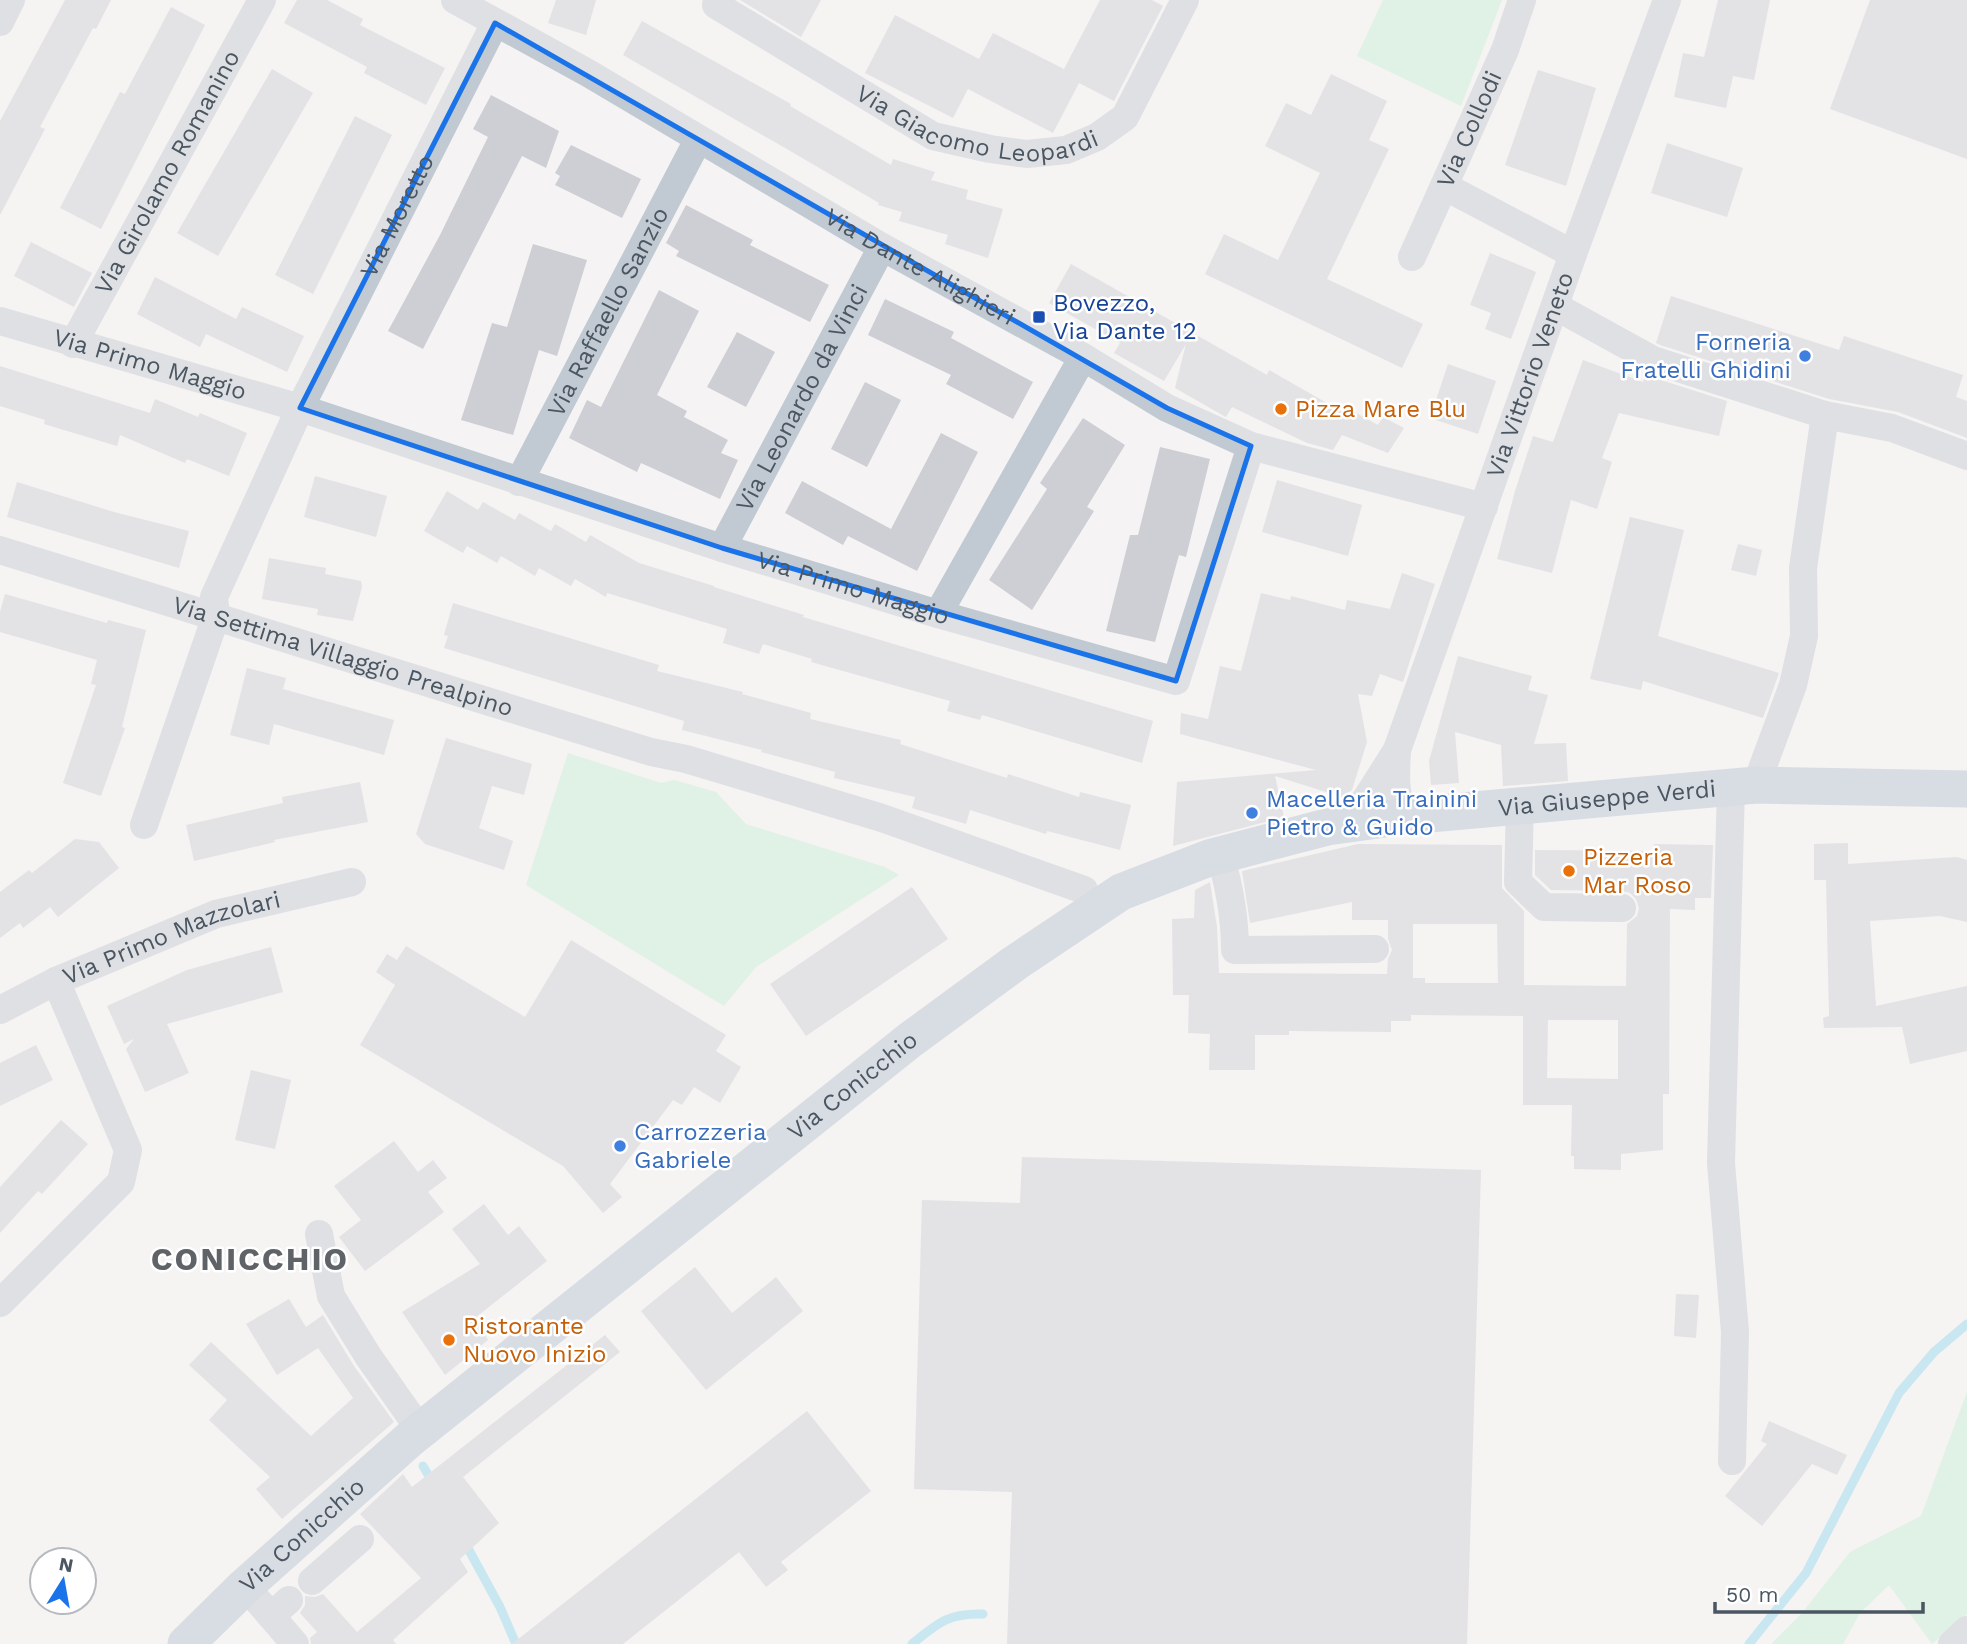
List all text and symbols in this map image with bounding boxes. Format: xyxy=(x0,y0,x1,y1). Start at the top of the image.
street label: Via Girolamo Romanino xyxy=(89,45,246,299)
street label: Via Collodi xyxy=(1431,67,1508,192)
street label: Via Giacomo Leopardi xyxy=(851,79,1102,168)
street label: Via Moretto xyxy=(355,150,440,282)
street label: Via Raffaello Sanzio xyxy=(542,202,674,422)
street label: Via Dante Alighieri xyxy=(820,202,1020,331)
street label: Via Vittorio Veneto xyxy=(1481,268,1579,482)
street label: Via Leonardo da Vinci xyxy=(730,280,874,516)
place label: Bovezzo, Via Dante 12 xyxy=(1053,289,1197,345)
marker: Bovezzo, Via Dante 12 xyxy=(1031,309,1047,325)
street label: Via Primo Maggio xyxy=(50,323,250,406)
place label: Forneria Fratelli Ghidini xyxy=(1620,328,1791,384)
marker: Forneria Fratelli Ghidini xyxy=(1797,348,1813,364)
place label: Pizza Mare Blu xyxy=(1295,395,1466,423)
marker: Pizza Mare Blu xyxy=(1273,401,1289,417)
street label: Via Primo Maggio xyxy=(753,545,952,630)
street label: Via Settima Villaggio Prealpino xyxy=(169,590,516,722)
street label: Via Giuseppe Verdi xyxy=(1497,775,1717,822)
place label: Macelleria Trainini Pietro & Guido xyxy=(1266,785,1477,841)
marker: Macelleria Trainini Pietro & Guido xyxy=(1244,805,1260,821)
place label: Pizzeria Mar Roso xyxy=(1583,843,1691,899)
marker: Pizzeria Mar Roso xyxy=(1561,863,1577,879)
street label: Via Primo Mazzolari xyxy=(59,885,283,991)
street label: Via Conicchio xyxy=(782,1026,923,1146)
place label: Carrozzeria Gabriele xyxy=(634,1118,767,1174)
marker: Carrozzeria Gabriele xyxy=(612,1138,628,1154)
district label: CONICCHIO xyxy=(151,1240,349,1278)
place label: Ristorante Nuovo Inizio xyxy=(463,1312,607,1368)
marker: Ristorante Nuovo Inizio xyxy=(441,1332,457,1348)
street label: Via Conicchio xyxy=(234,1472,370,1598)
north arrow xyxy=(28,1546,98,1616)
text: N xyxy=(57,1552,75,1577)
scale bar xyxy=(1715,1570,1923,1614)
text: 50 m xyxy=(1726,1582,1778,1607)

